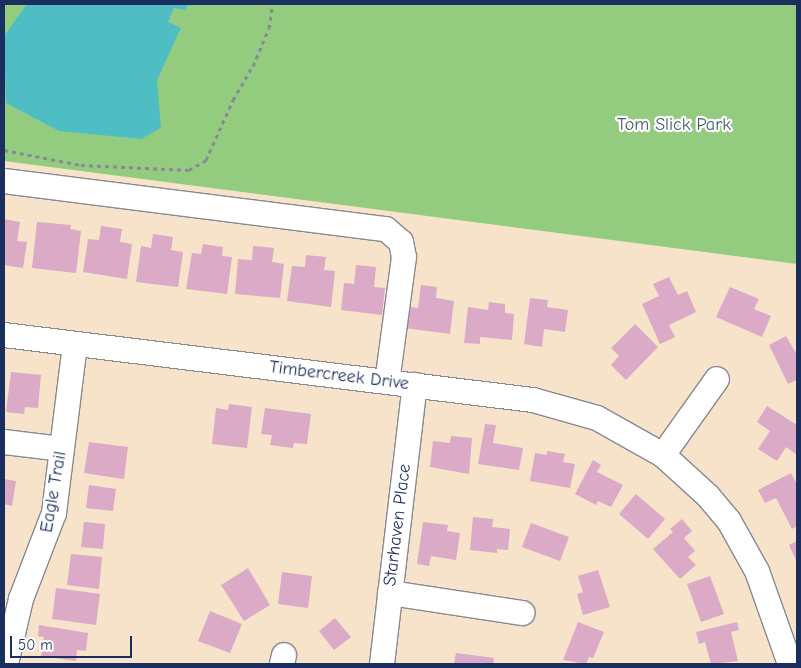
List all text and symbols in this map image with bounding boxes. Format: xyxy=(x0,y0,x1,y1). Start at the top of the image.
park label: Tom Slick Park xyxy=(617,114,731,136)
street label: Timbercreek Drive xyxy=(268,357,410,395)
street label: Eagle Trail xyxy=(36,450,72,534)
street label: Starhaven Place xyxy=(380,463,416,587)
scale bar xyxy=(12,626,135,658)
text: 50 m xyxy=(18,636,53,654)

